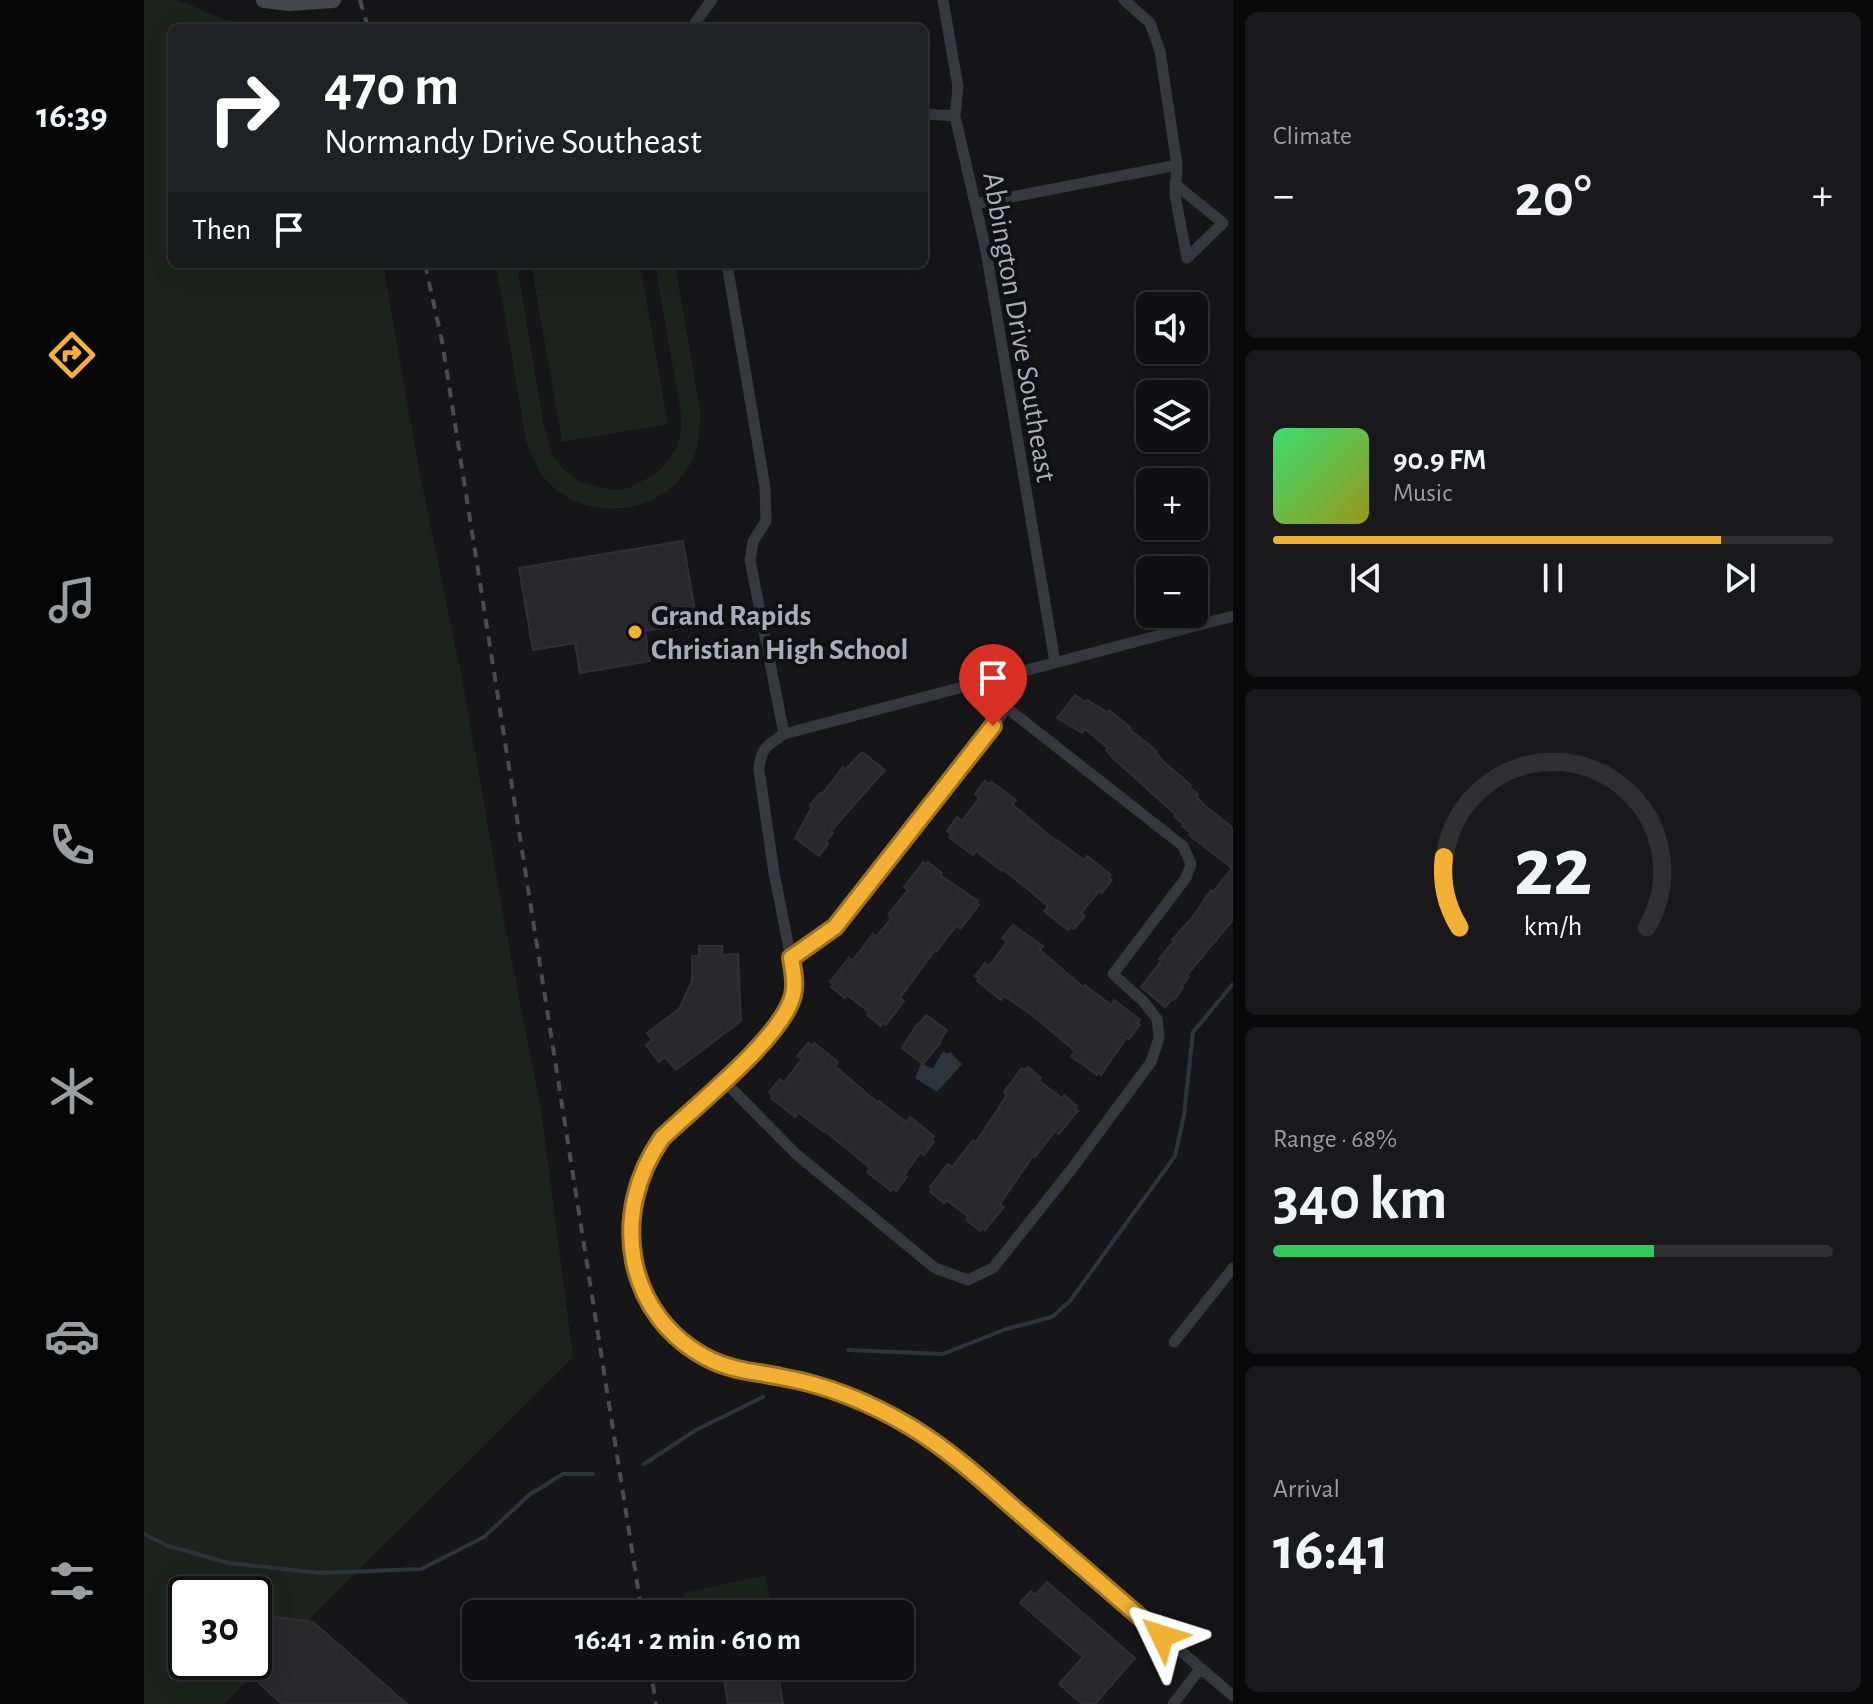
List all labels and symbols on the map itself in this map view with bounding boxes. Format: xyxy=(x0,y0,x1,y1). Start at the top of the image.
street label: Abbington Drive Southeast xyxy=(977,170,1061,485)
place label: Grand Rapids Christian High School xyxy=(651,601,909,665)
marker: Grand Rapids Christian High School xyxy=(626,623,644,641)
pin xyxy=(959,644,1027,726)
speed limit sign: 30 xyxy=(168,1576,272,1680)
position arrow xyxy=(1120,1594,1204,1678)

